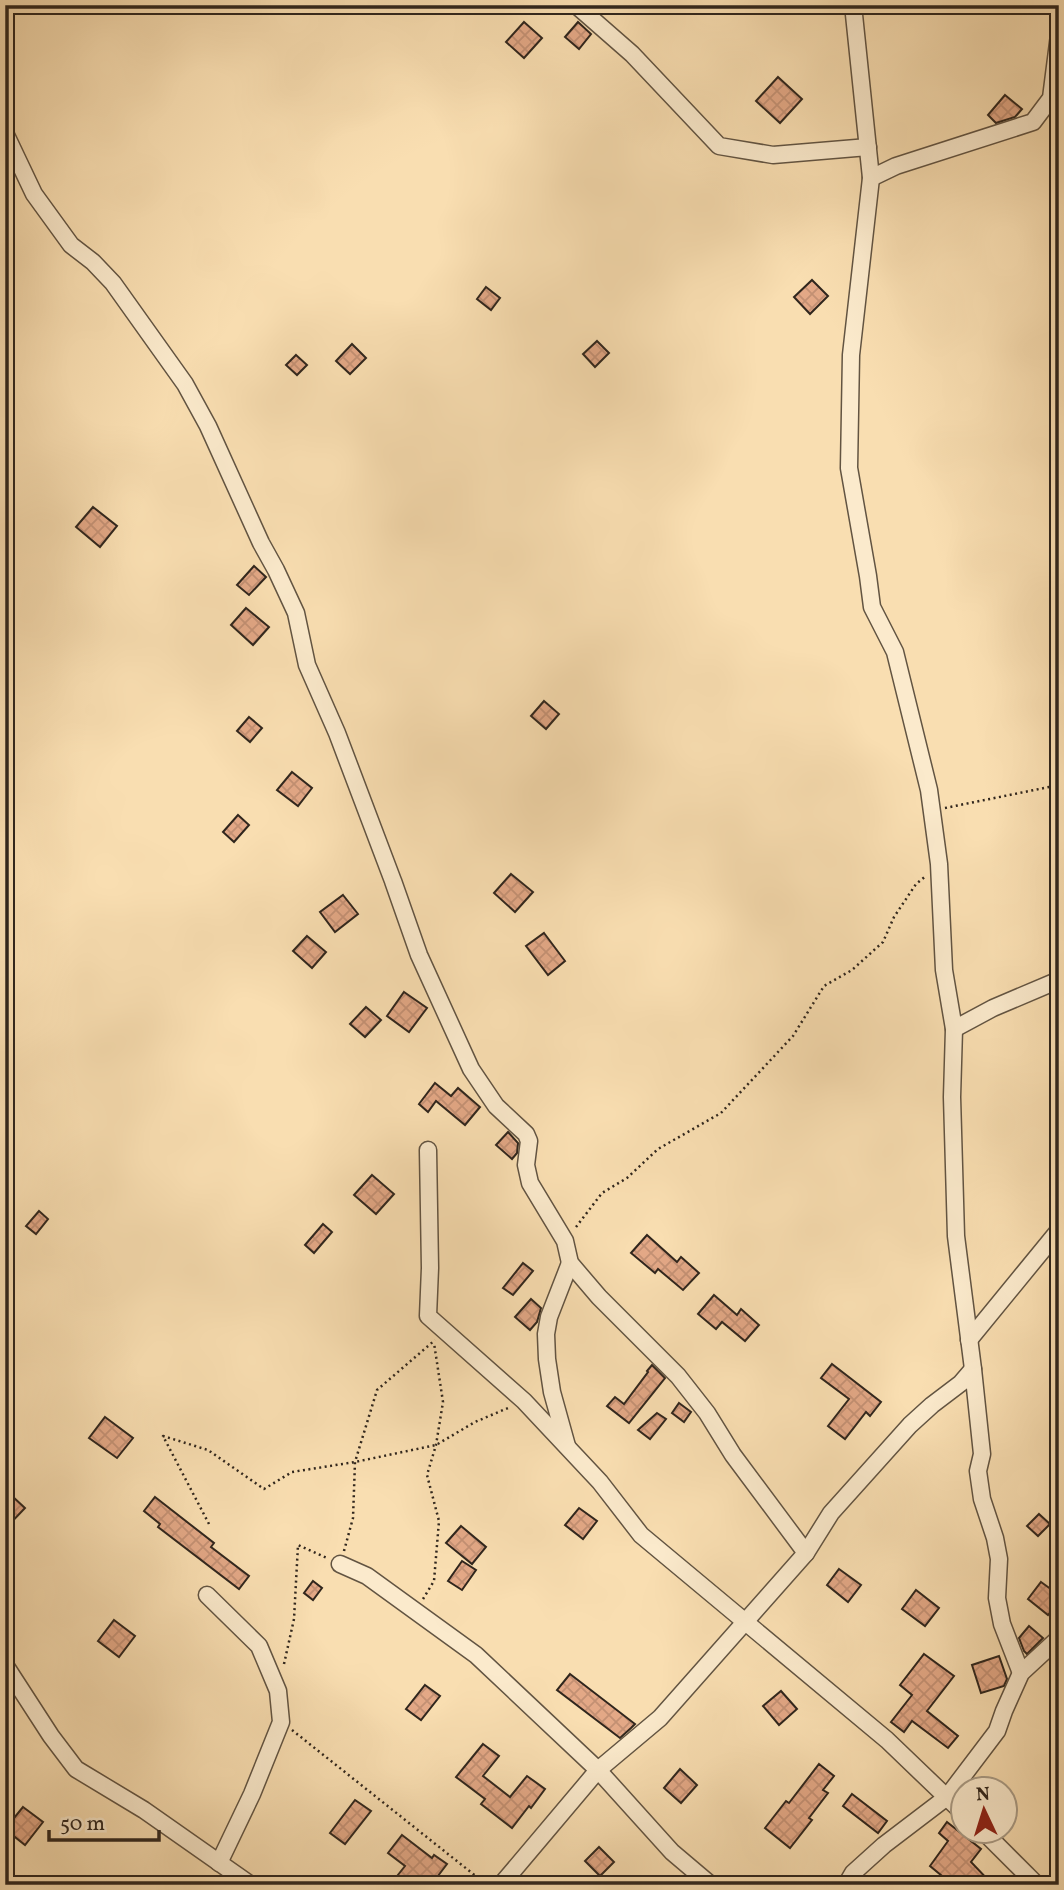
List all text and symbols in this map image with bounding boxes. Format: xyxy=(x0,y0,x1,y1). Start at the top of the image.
north arrow xyxy=(948,1774,1018,1844)
text: N xyxy=(975,1782,991,1808)
scale bar xyxy=(49,1799,159,1843)
text: 50 m xyxy=(60,1810,105,1839)

